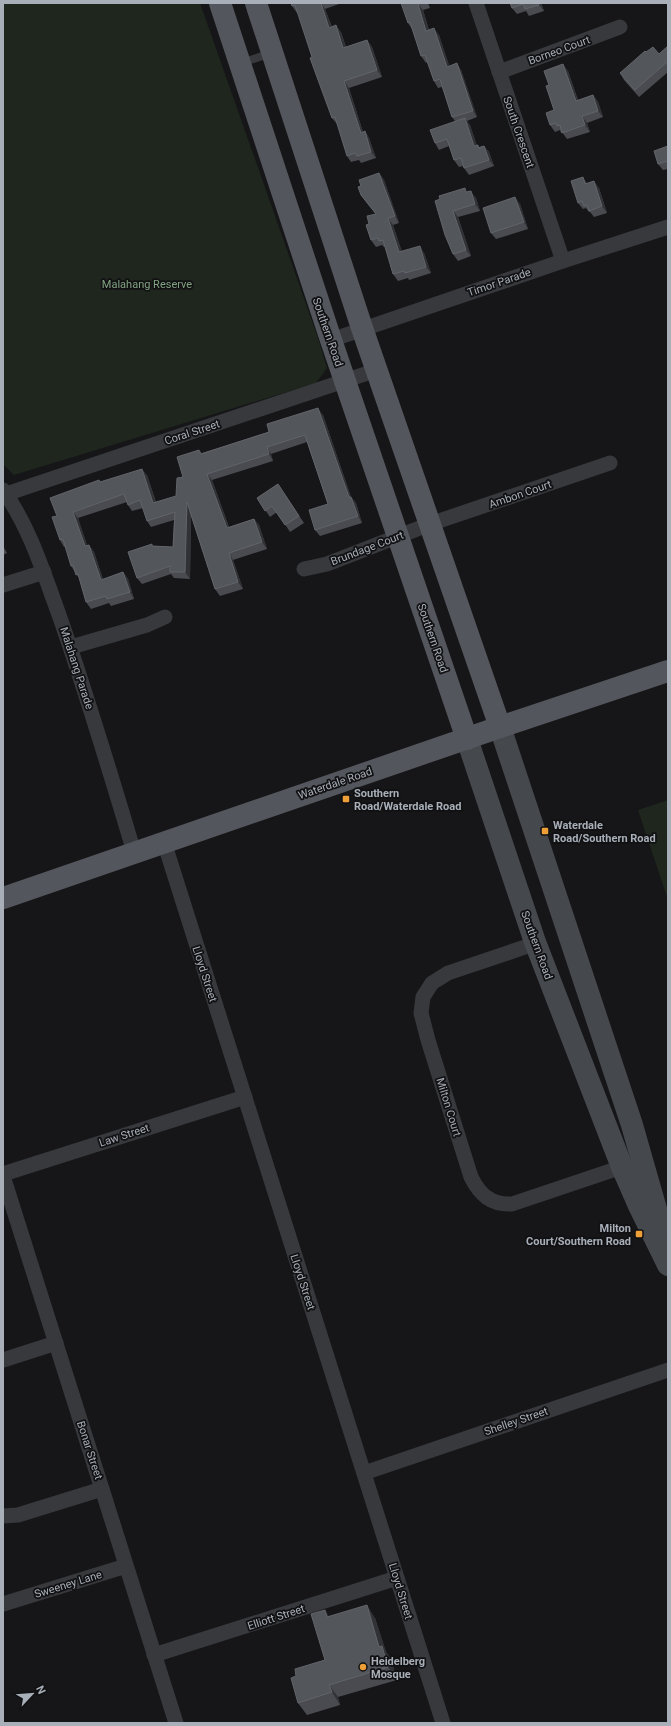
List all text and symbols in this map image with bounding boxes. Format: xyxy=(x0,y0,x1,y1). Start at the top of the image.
street label: Borneo Court xyxy=(526,33,592,68)
street label: South Crescent xyxy=(500,95,537,170)
street label: Timor Parade xyxy=(466,266,533,299)
park label: Malahang Reserve xyxy=(102,278,192,291)
street label: Southern Road xyxy=(310,296,345,368)
street label: Coral Street xyxy=(163,417,222,448)
street label: Ambon Court xyxy=(487,478,553,511)
street label: Brundage Court xyxy=(329,529,406,568)
street label: Southern Road xyxy=(415,602,450,674)
street label: Malahang Parade xyxy=(57,625,96,711)
street label: Waterdale Road xyxy=(297,765,374,802)
place label: Southern Road/Waterdale Road xyxy=(354,787,461,813)
marker: Southern Road/Waterdale Road xyxy=(341,794,351,804)
place label: Waterdale Road/Southern Road xyxy=(553,819,656,845)
marker: Waterdale Road/Southern Road xyxy=(540,826,550,836)
street label: Southern Road xyxy=(518,909,555,981)
street label: Lloyd Street xyxy=(189,945,220,1004)
street label: Milton Court xyxy=(433,1076,464,1138)
street label: Law Street xyxy=(97,1121,151,1150)
place label: Milton Court/Southern Road xyxy=(526,1222,631,1248)
marker: Milton Court/Southern Road xyxy=(634,1229,644,1239)
street label: Lloyd Street xyxy=(287,1253,318,1312)
street label: Shelley Street xyxy=(483,1404,550,1438)
street label: Bonar Street xyxy=(74,1419,105,1481)
street label: Lloyd Street xyxy=(386,1562,415,1621)
street label: Sweeney Lane xyxy=(33,1568,104,1601)
street label: Elliott Street xyxy=(246,1602,307,1633)
place label: Heidelberg Mosque xyxy=(371,1655,425,1681)
marker: Heidelberg Mosque xyxy=(358,1662,368,1672)
north arrow xyxy=(12,1674,52,1714)
text: N xyxy=(33,1683,48,1696)

